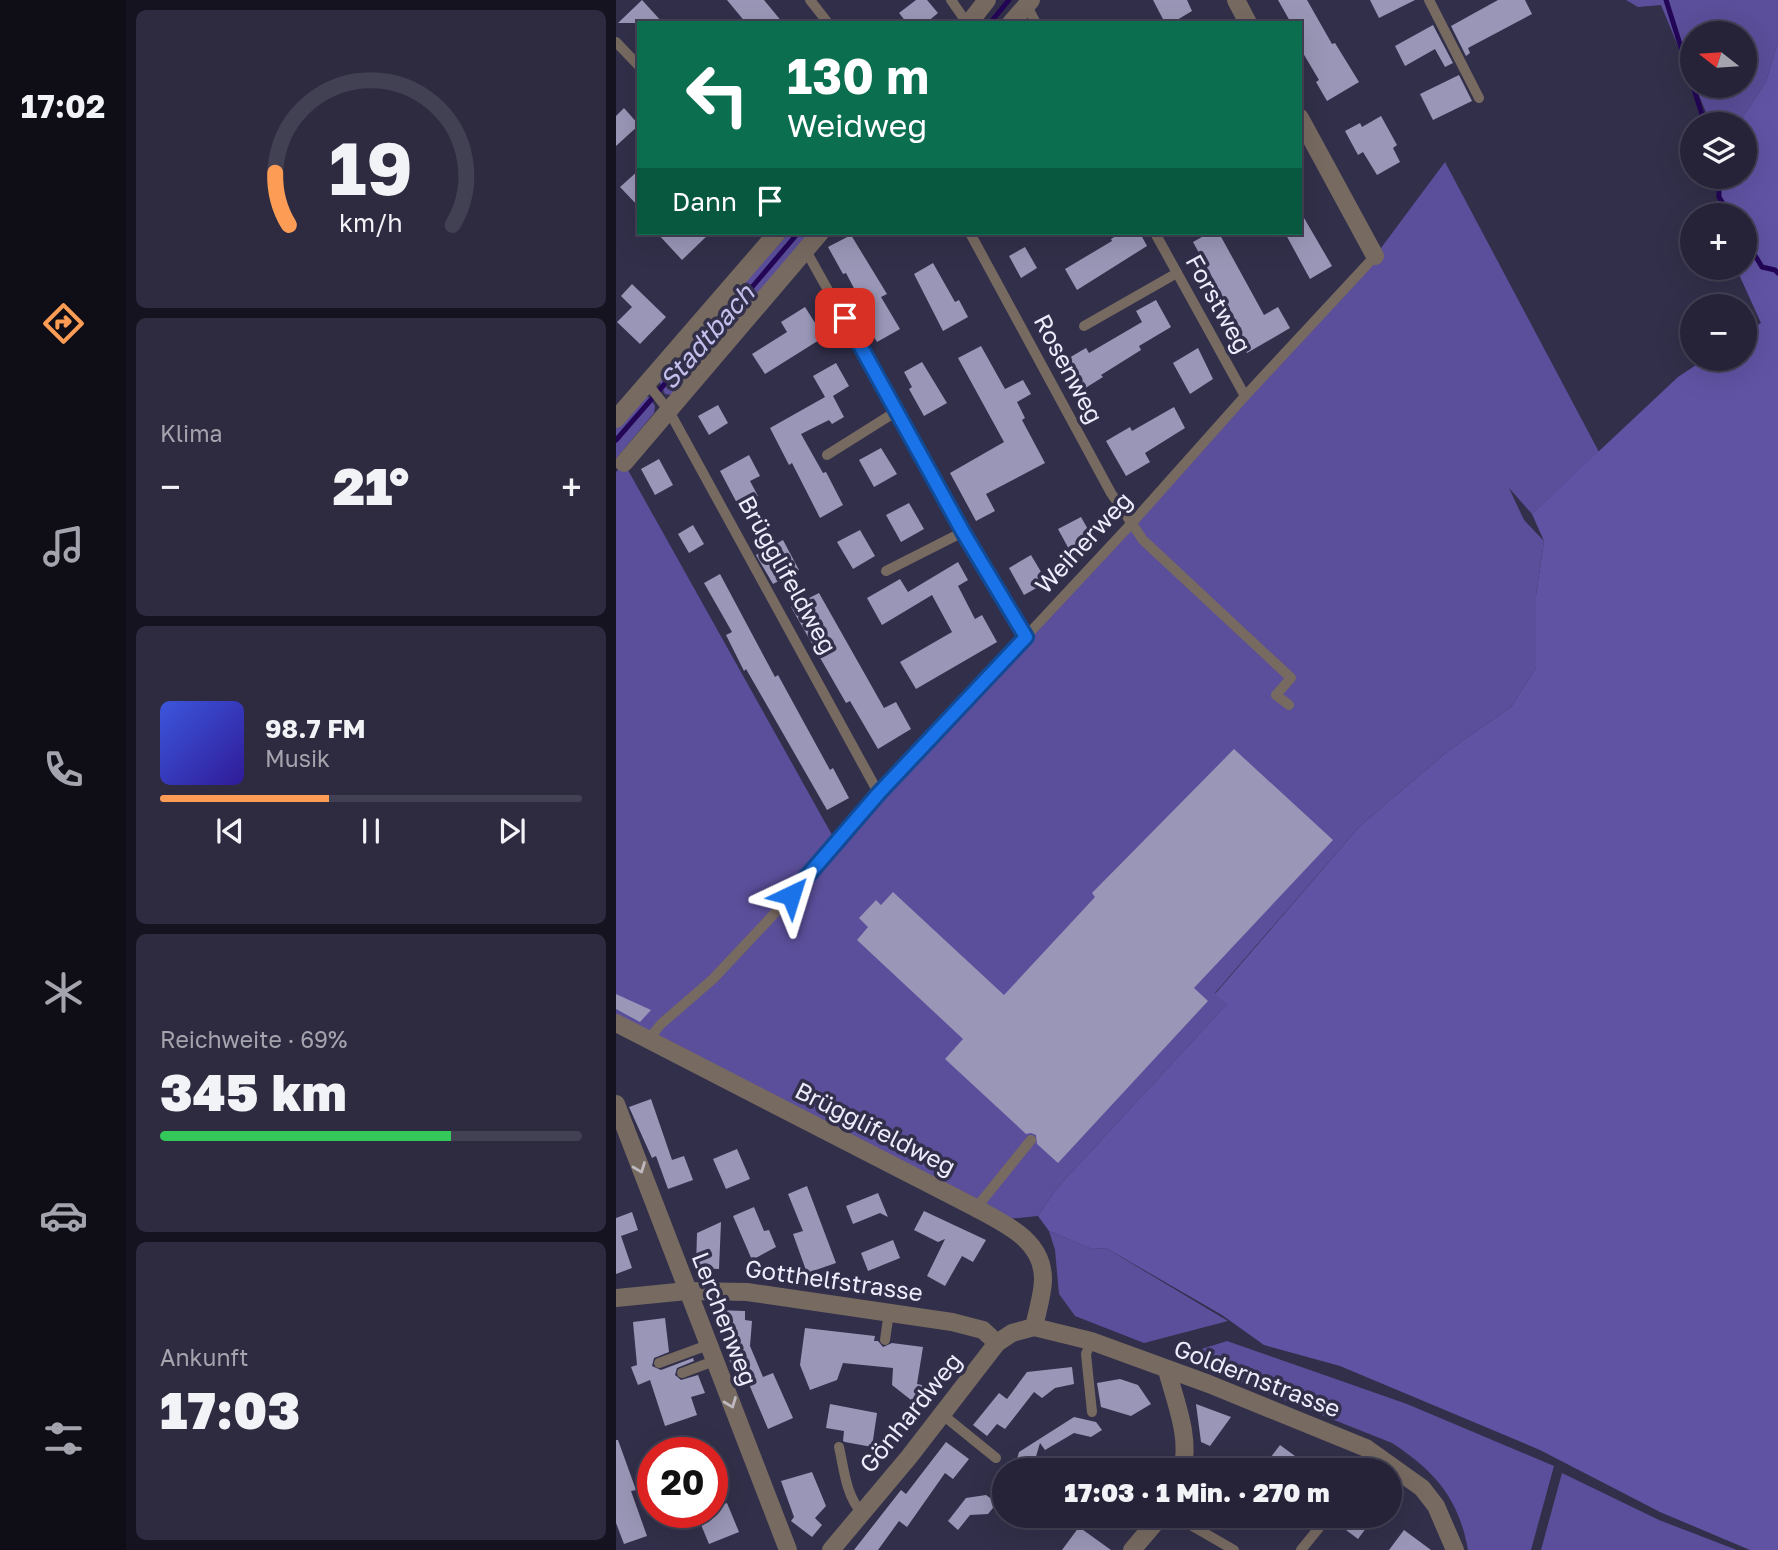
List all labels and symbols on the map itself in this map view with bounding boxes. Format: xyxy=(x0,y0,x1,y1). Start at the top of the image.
north arrow xyxy=(1680,21,1757,98)
street label: Forstweg xyxy=(1180,249,1258,358)
water label: Stadtbach xyxy=(653,277,761,395)
pin xyxy=(815,288,875,348)
street label: Rosenweg xyxy=(1028,309,1110,428)
street label: Weiherweg xyxy=(1028,485,1137,599)
street label: Brügglifeldweg xyxy=(733,490,844,658)
position arrow xyxy=(754,858,828,932)
street label: Brügglifeldweg xyxy=(791,1075,961,1181)
one-way arrow xyxy=(632,1162,646,1174)
street label: Lerchenweg xyxy=(687,1248,764,1389)
street label: Gotthelfstrasse xyxy=(743,1253,925,1306)
street label: Goldernstrasse xyxy=(1170,1333,1345,1423)
street label: Gönhardweg xyxy=(853,1346,967,1478)
one-way arrow xyxy=(722,1397,736,1409)
speed limit sign: 20 xyxy=(637,1437,728,1528)

